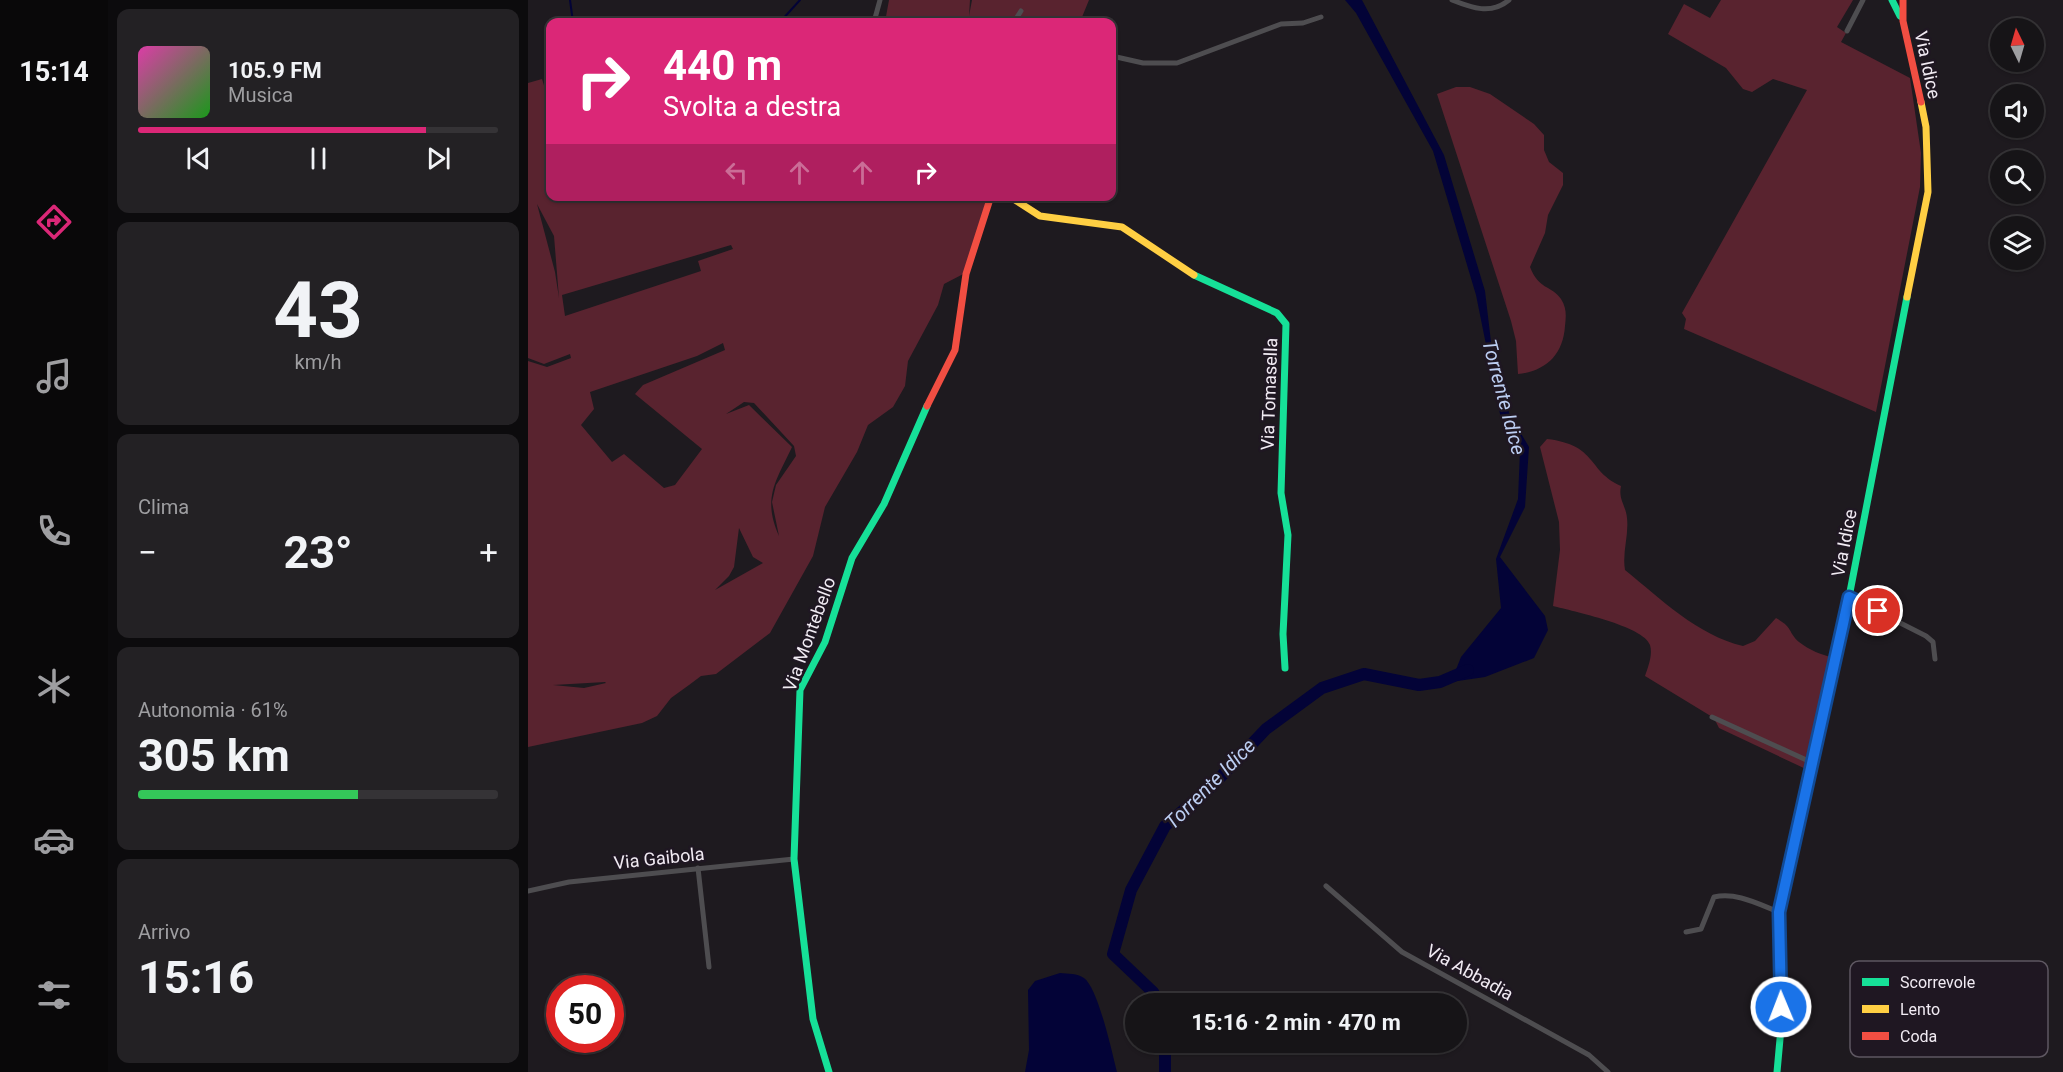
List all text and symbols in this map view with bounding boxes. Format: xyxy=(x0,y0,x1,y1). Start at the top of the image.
north arrow xyxy=(1990,18,2044,72)
map controls xyxy=(1990,18,2044,270)
street label: Via Idice xyxy=(1911,29,1945,101)
text: 440 m xyxy=(663,41,782,90)
icon: right xyxy=(564,42,642,120)
text: 15:14 xyxy=(19,56,89,88)
text: 105.9 FM xyxy=(228,58,322,83)
text: Musica xyxy=(228,83,293,107)
button: sound xyxy=(1990,84,2044,138)
text: Svolta a destra xyxy=(663,91,841,123)
icon: previous xyxy=(182,142,215,175)
icon: pause xyxy=(302,142,335,175)
icon: next xyxy=(422,142,455,175)
button: search xyxy=(1990,150,2044,204)
icon: left xyxy=(720,156,753,189)
icon: ahead xyxy=(783,156,816,189)
icon: ahead xyxy=(846,156,879,189)
icon: right xyxy=(909,156,942,189)
icon: directions xyxy=(33,201,75,243)
button: layers xyxy=(1990,216,2044,270)
text: 43 xyxy=(273,265,363,356)
street label: Via Tomasella xyxy=(1257,337,1281,451)
water label: Torrente Idice xyxy=(1477,337,1531,457)
text: km/h xyxy=(295,350,341,374)
icon: music xyxy=(33,355,75,397)
text: Clima xyxy=(138,495,189,519)
street label: Via Idice xyxy=(1827,507,1861,579)
icon: phone xyxy=(33,510,75,552)
text: 23° xyxy=(283,526,353,579)
text: − xyxy=(138,533,157,572)
text: + xyxy=(479,533,498,572)
street label: Via Montebello xyxy=(779,574,839,694)
pin xyxy=(1852,585,1903,636)
icon: arrive xyxy=(1861,594,1894,627)
icon: climate xyxy=(33,665,75,707)
text: Autonomia · 61% xyxy=(138,698,288,722)
text: 305 km xyxy=(138,729,290,782)
water label: Torrente Idice xyxy=(1160,734,1260,834)
icon: car xyxy=(33,819,75,861)
street label: Via Gaibola xyxy=(613,843,705,873)
text: Arrivo xyxy=(138,920,190,944)
street label: Via Abbadia xyxy=(1423,940,1517,1004)
text: 15:16 xyxy=(138,951,254,1004)
legend xyxy=(1850,961,2048,1057)
text: Scorrevole xyxy=(1900,973,1975,992)
icon: filters xyxy=(33,974,75,1016)
speed limit sign: 50 xyxy=(546,975,624,1053)
position arrow xyxy=(1749,975,1813,1039)
text: Lento xyxy=(1900,1000,1940,1019)
text: 15:16 · 2 min · 470 m xyxy=(1191,1010,1401,1035)
text: Coda xyxy=(1900,1027,1937,1046)

